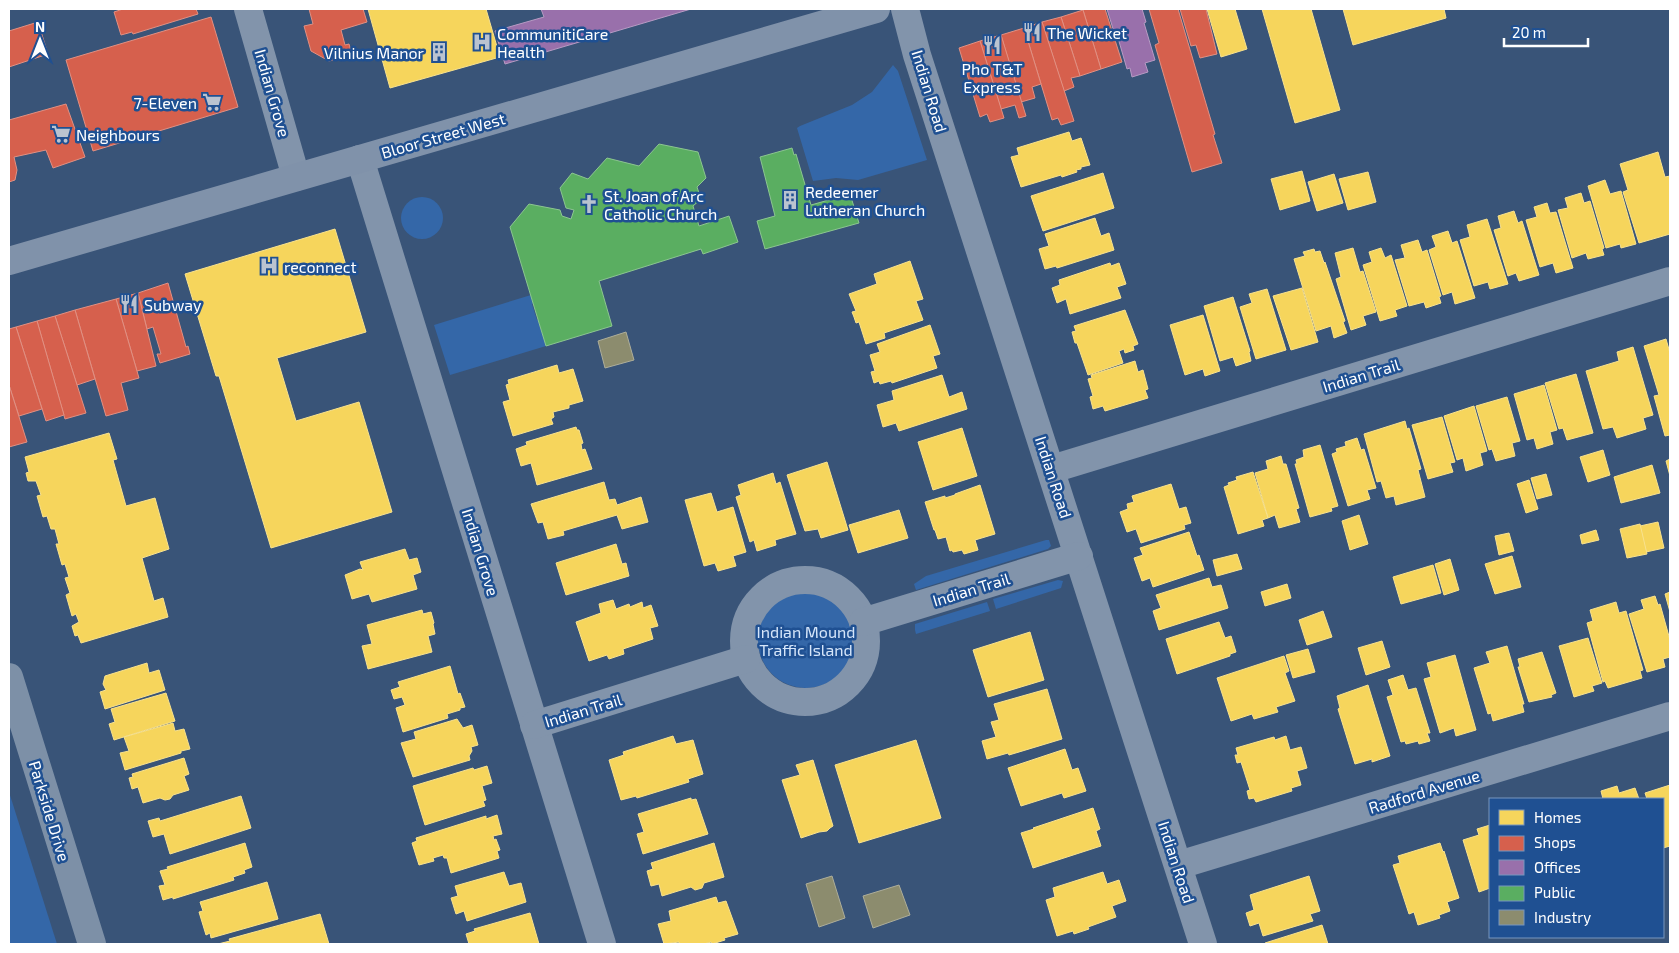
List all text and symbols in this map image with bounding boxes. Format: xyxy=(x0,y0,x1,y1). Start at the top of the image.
north arrow xyxy=(15,15,65,65)
scale bar xyxy=(1504,15,1588,47)
text: N xyxy=(35,18,45,35)
restaurant icon: The Wicket xyxy=(1021,21,1043,43)
place label: The Wicket xyxy=(1047,23,1127,42)
text: 20 m xyxy=(1512,23,1546,41)
place label: CommunitiCare Health xyxy=(497,24,608,61)
hospital icon: CommunitiCare Health xyxy=(471,31,493,53)
restaurant icon: Pho T&T Express xyxy=(981,34,1003,56)
building icon: Vilnius Manor xyxy=(428,41,450,63)
place label: Vilnius Manor xyxy=(324,43,425,62)
street label: Indian Grove xyxy=(251,47,295,139)
street label: Indian Road xyxy=(908,48,952,134)
place label: Pho T&T Express xyxy=(961,59,1023,96)
supermarket icon: 7-Eleven xyxy=(201,91,223,113)
place label: 7-Eleven xyxy=(133,93,197,112)
street label: Bloor Street West xyxy=(379,108,507,162)
supermarket icon: Neighbours xyxy=(50,123,72,145)
place label: Neighbours xyxy=(76,125,160,144)
place label: Redeemer Lutheran Church xyxy=(805,182,925,219)
place label: St. Joan of Arc Catholic Church xyxy=(604,186,717,223)
building icon: Redeemer Lutheran Church xyxy=(779,189,801,211)
church icon: St. Joan of Arc Catholic Church xyxy=(578,193,600,215)
hospital icon: reconnect xyxy=(258,255,280,277)
place label: reconnect xyxy=(284,257,357,276)
restaurant icon: Subway xyxy=(118,293,140,315)
place label: Subway xyxy=(144,295,202,314)
street label: Indian Trail xyxy=(1320,354,1402,396)
street label: Indian Road xyxy=(1032,434,1076,520)
street label: Indian Grove xyxy=(459,506,503,598)
street label: Indian Trail xyxy=(930,568,1012,610)
park label: Indian Mound Traffic Island xyxy=(757,622,855,659)
street label: Indian Trail xyxy=(542,689,624,731)
street label: Parkside Drive xyxy=(26,758,74,864)
street label: Radford Avenue xyxy=(1366,765,1482,817)
legend xyxy=(1489,798,1664,938)
text: Homes xyxy=(1534,808,1581,826)
street label: Indian Road xyxy=(1155,819,1199,905)
text: Shops xyxy=(1534,833,1576,851)
text: Offices xyxy=(1534,858,1581,876)
text: Public xyxy=(1534,883,1575,901)
text: Industry xyxy=(1534,908,1591,926)

